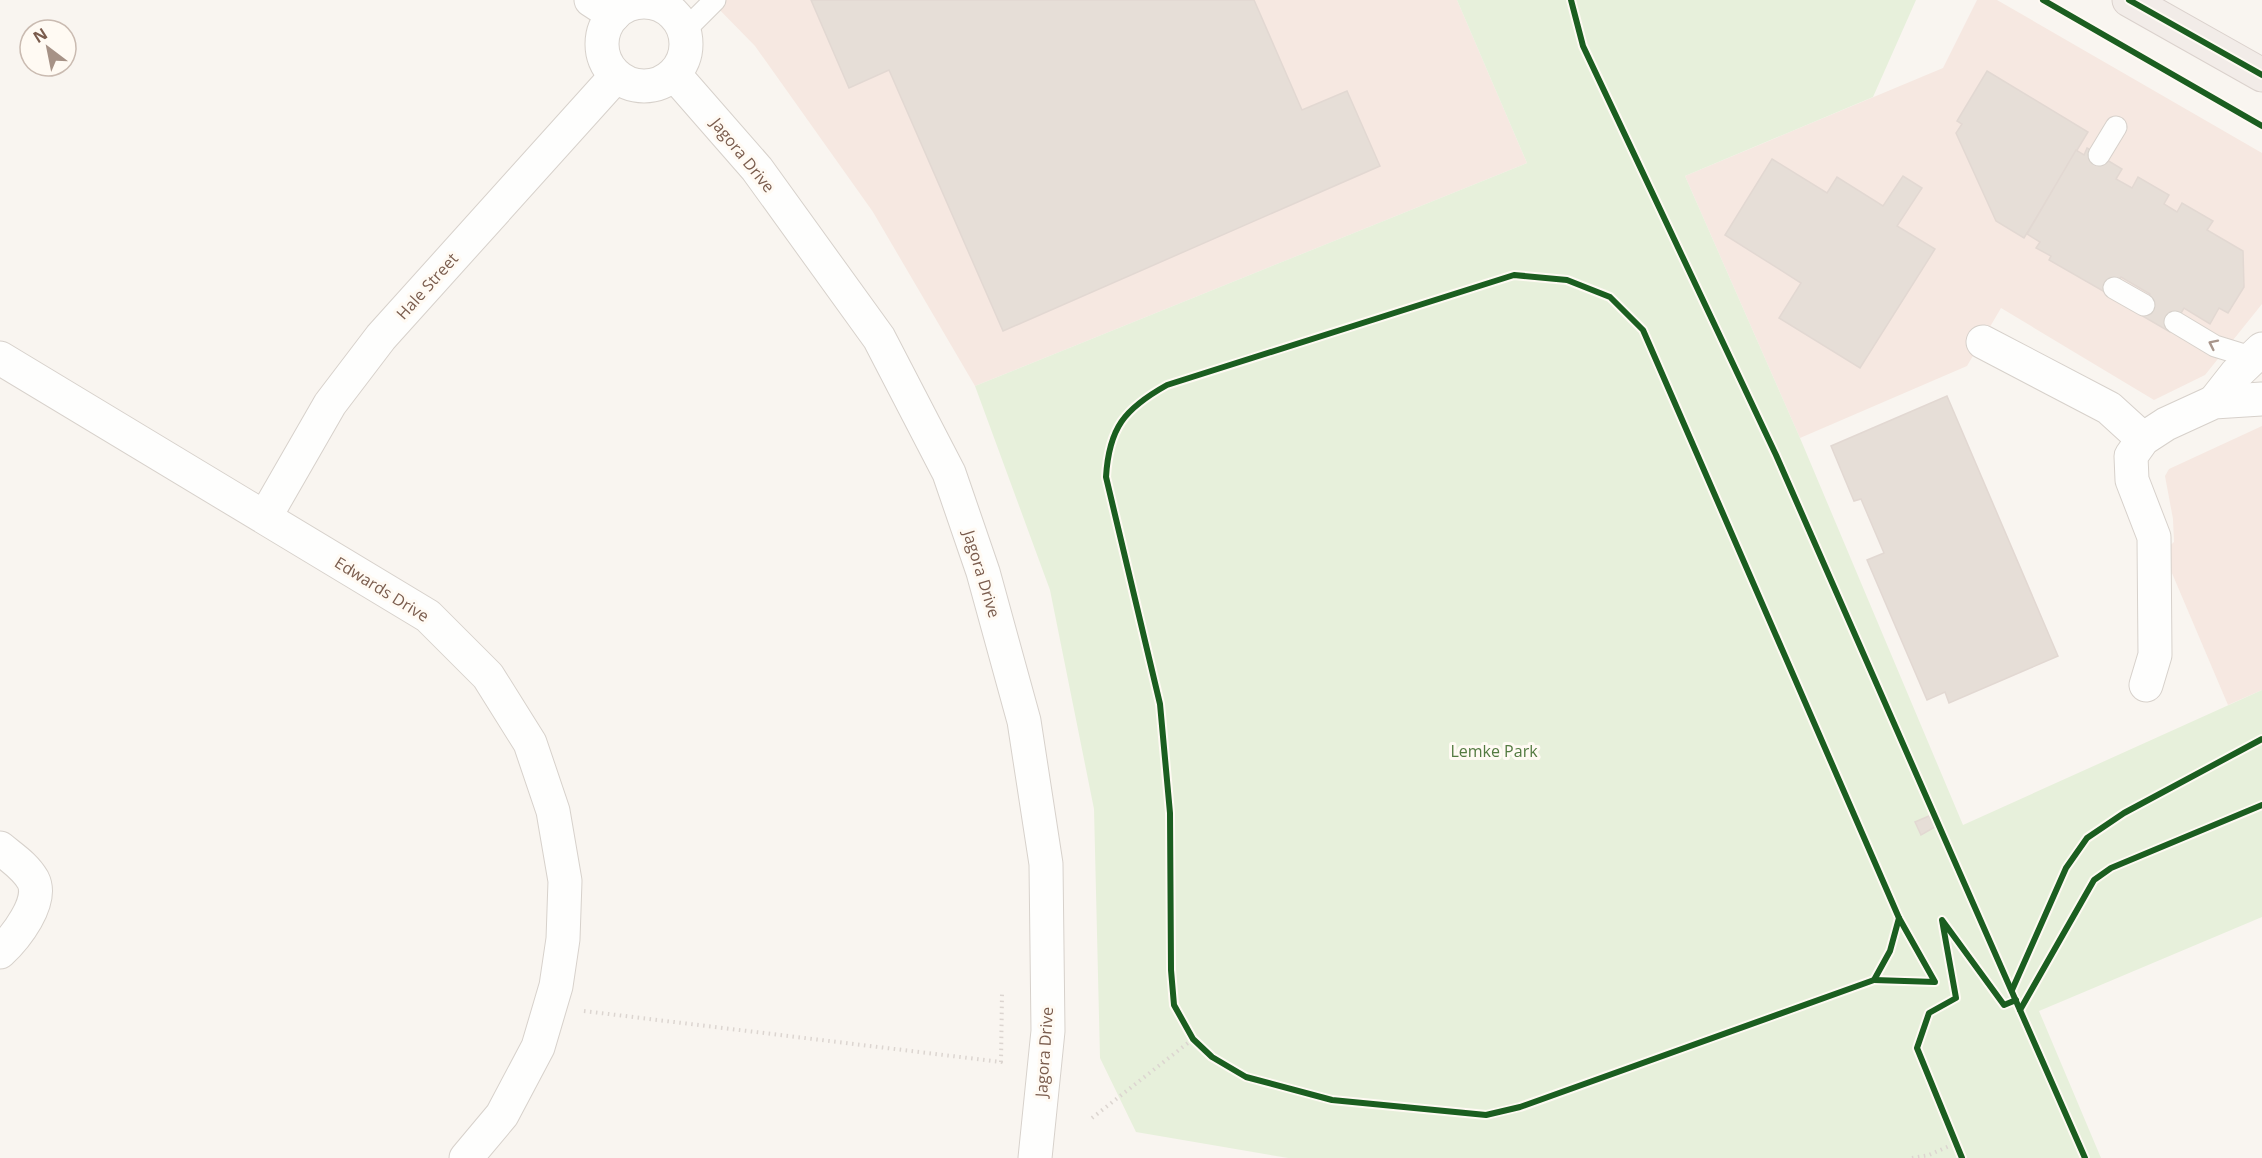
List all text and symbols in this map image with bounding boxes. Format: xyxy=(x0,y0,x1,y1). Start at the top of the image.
north arrow xyxy=(18,18,78,78)
text: N xyxy=(29,23,51,48)
street label: Jagora Drive xyxy=(705,111,780,197)
street label: Hale Street xyxy=(391,248,463,324)
one-way arrow xyxy=(2208,339,2219,351)
street label: Jagora Drive xyxy=(958,526,1006,620)
street label: Edwards Drive xyxy=(331,551,433,627)
park label: Lemke Park xyxy=(1450,740,1538,762)
street label: Jagora Drive xyxy=(1030,1006,1058,1100)

